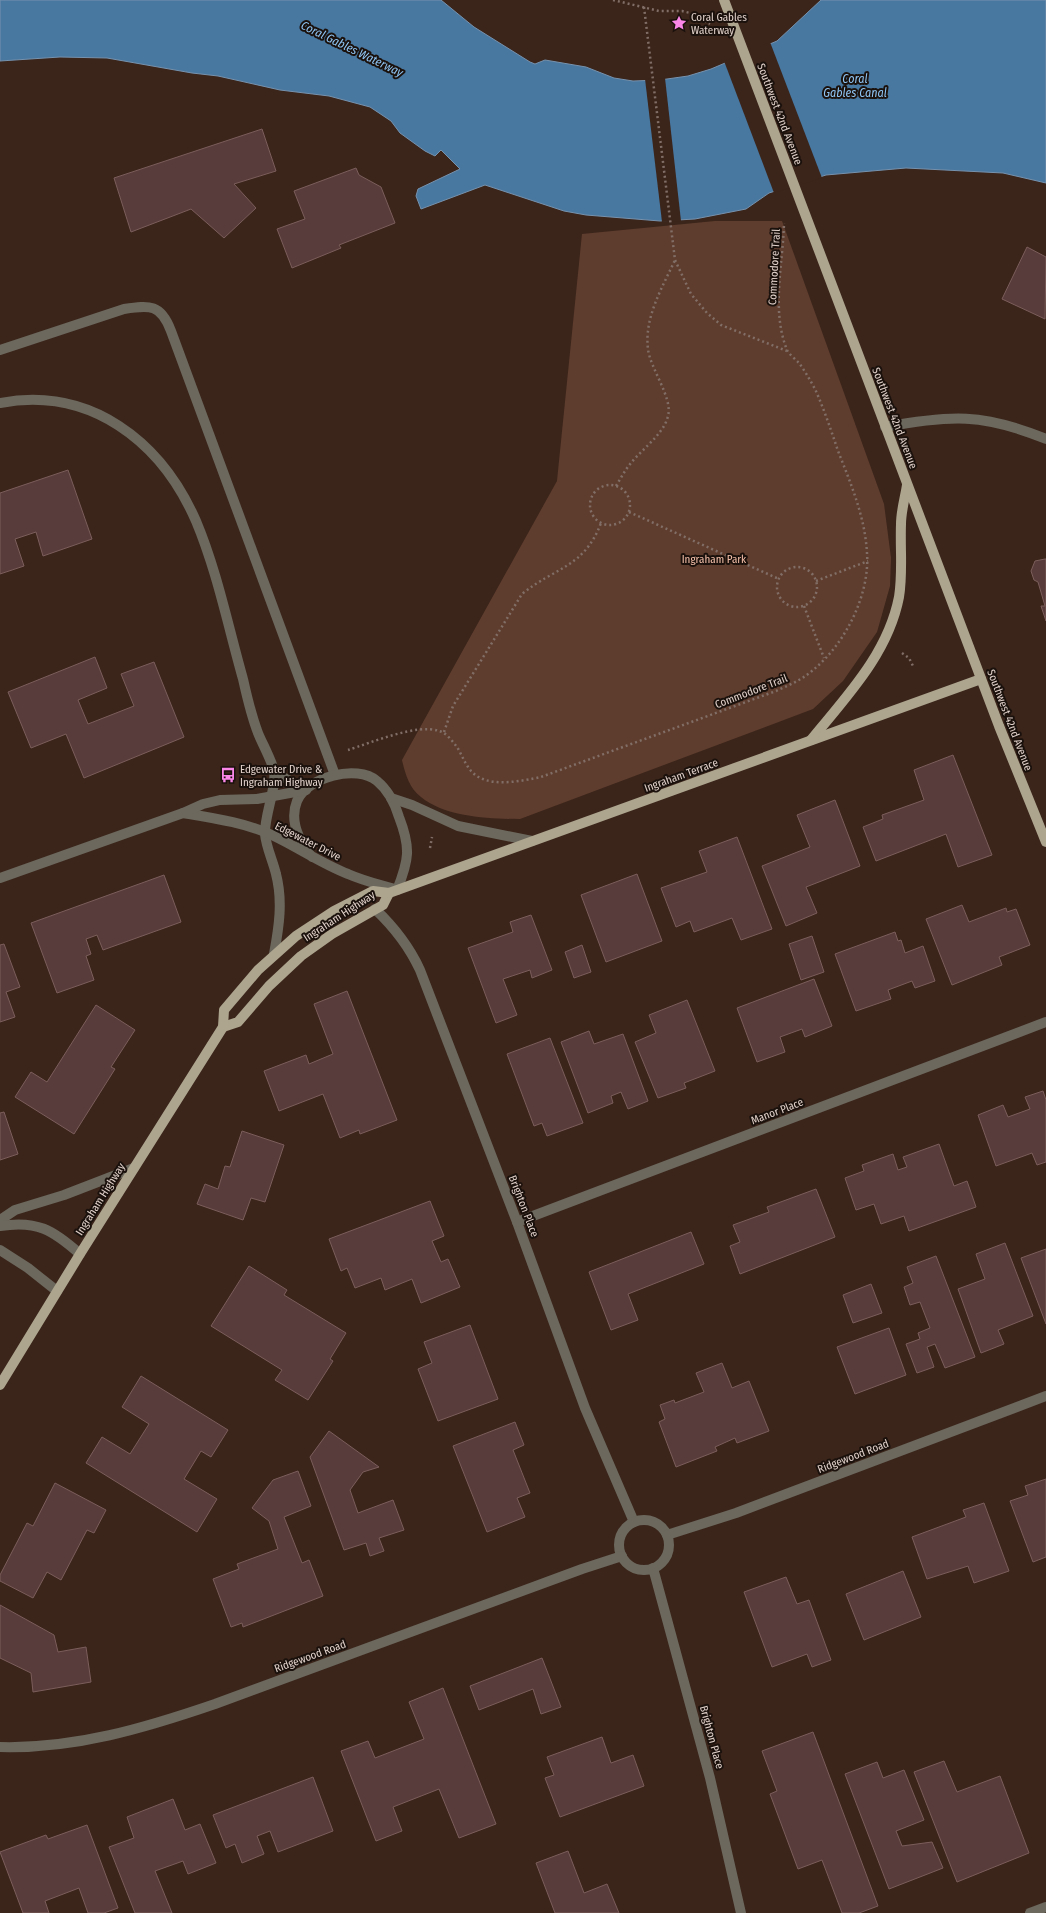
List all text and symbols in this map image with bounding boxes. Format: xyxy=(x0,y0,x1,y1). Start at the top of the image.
place label: Coral Gables Waterway xyxy=(691,11,747,37)
place icon: Coral Gables Waterway xyxy=(670,14,688,32)
water label: Coral Gables Waterway xyxy=(299,18,406,80)
street label: Southwest 42nd Avenue xyxy=(754,62,805,167)
water label: Coral Gables Canal xyxy=(823,72,887,100)
street label: Commodore Trail xyxy=(766,228,783,306)
street label: Southwest 42nd Avenue xyxy=(869,366,920,471)
park label: Ingraham Park xyxy=(682,553,747,566)
street label: Southwest 42nd Avenue xyxy=(984,668,1035,773)
street label: Commodore Trail xyxy=(713,672,789,711)
street label: Ingraham Terrace xyxy=(643,756,720,795)
place label: Edgewater Drive & Ingraham Highway xyxy=(240,763,323,789)
bus stop icon: Edgewater Drive & Ingraham Highway xyxy=(219,766,237,784)
street label: Edgewater Drive xyxy=(273,819,343,864)
street label: Ingraham Highway xyxy=(301,888,378,944)
street label: Manor Place xyxy=(749,1096,805,1127)
street label: Ingraham Highway xyxy=(73,1161,128,1238)
street label: Brighton Place xyxy=(506,1174,541,1239)
street label: Ridgewood Road xyxy=(816,1437,891,1476)
street label: Ridgewood Road xyxy=(273,1638,348,1675)
street label: Brighton Place xyxy=(697,1704,726,1770)

